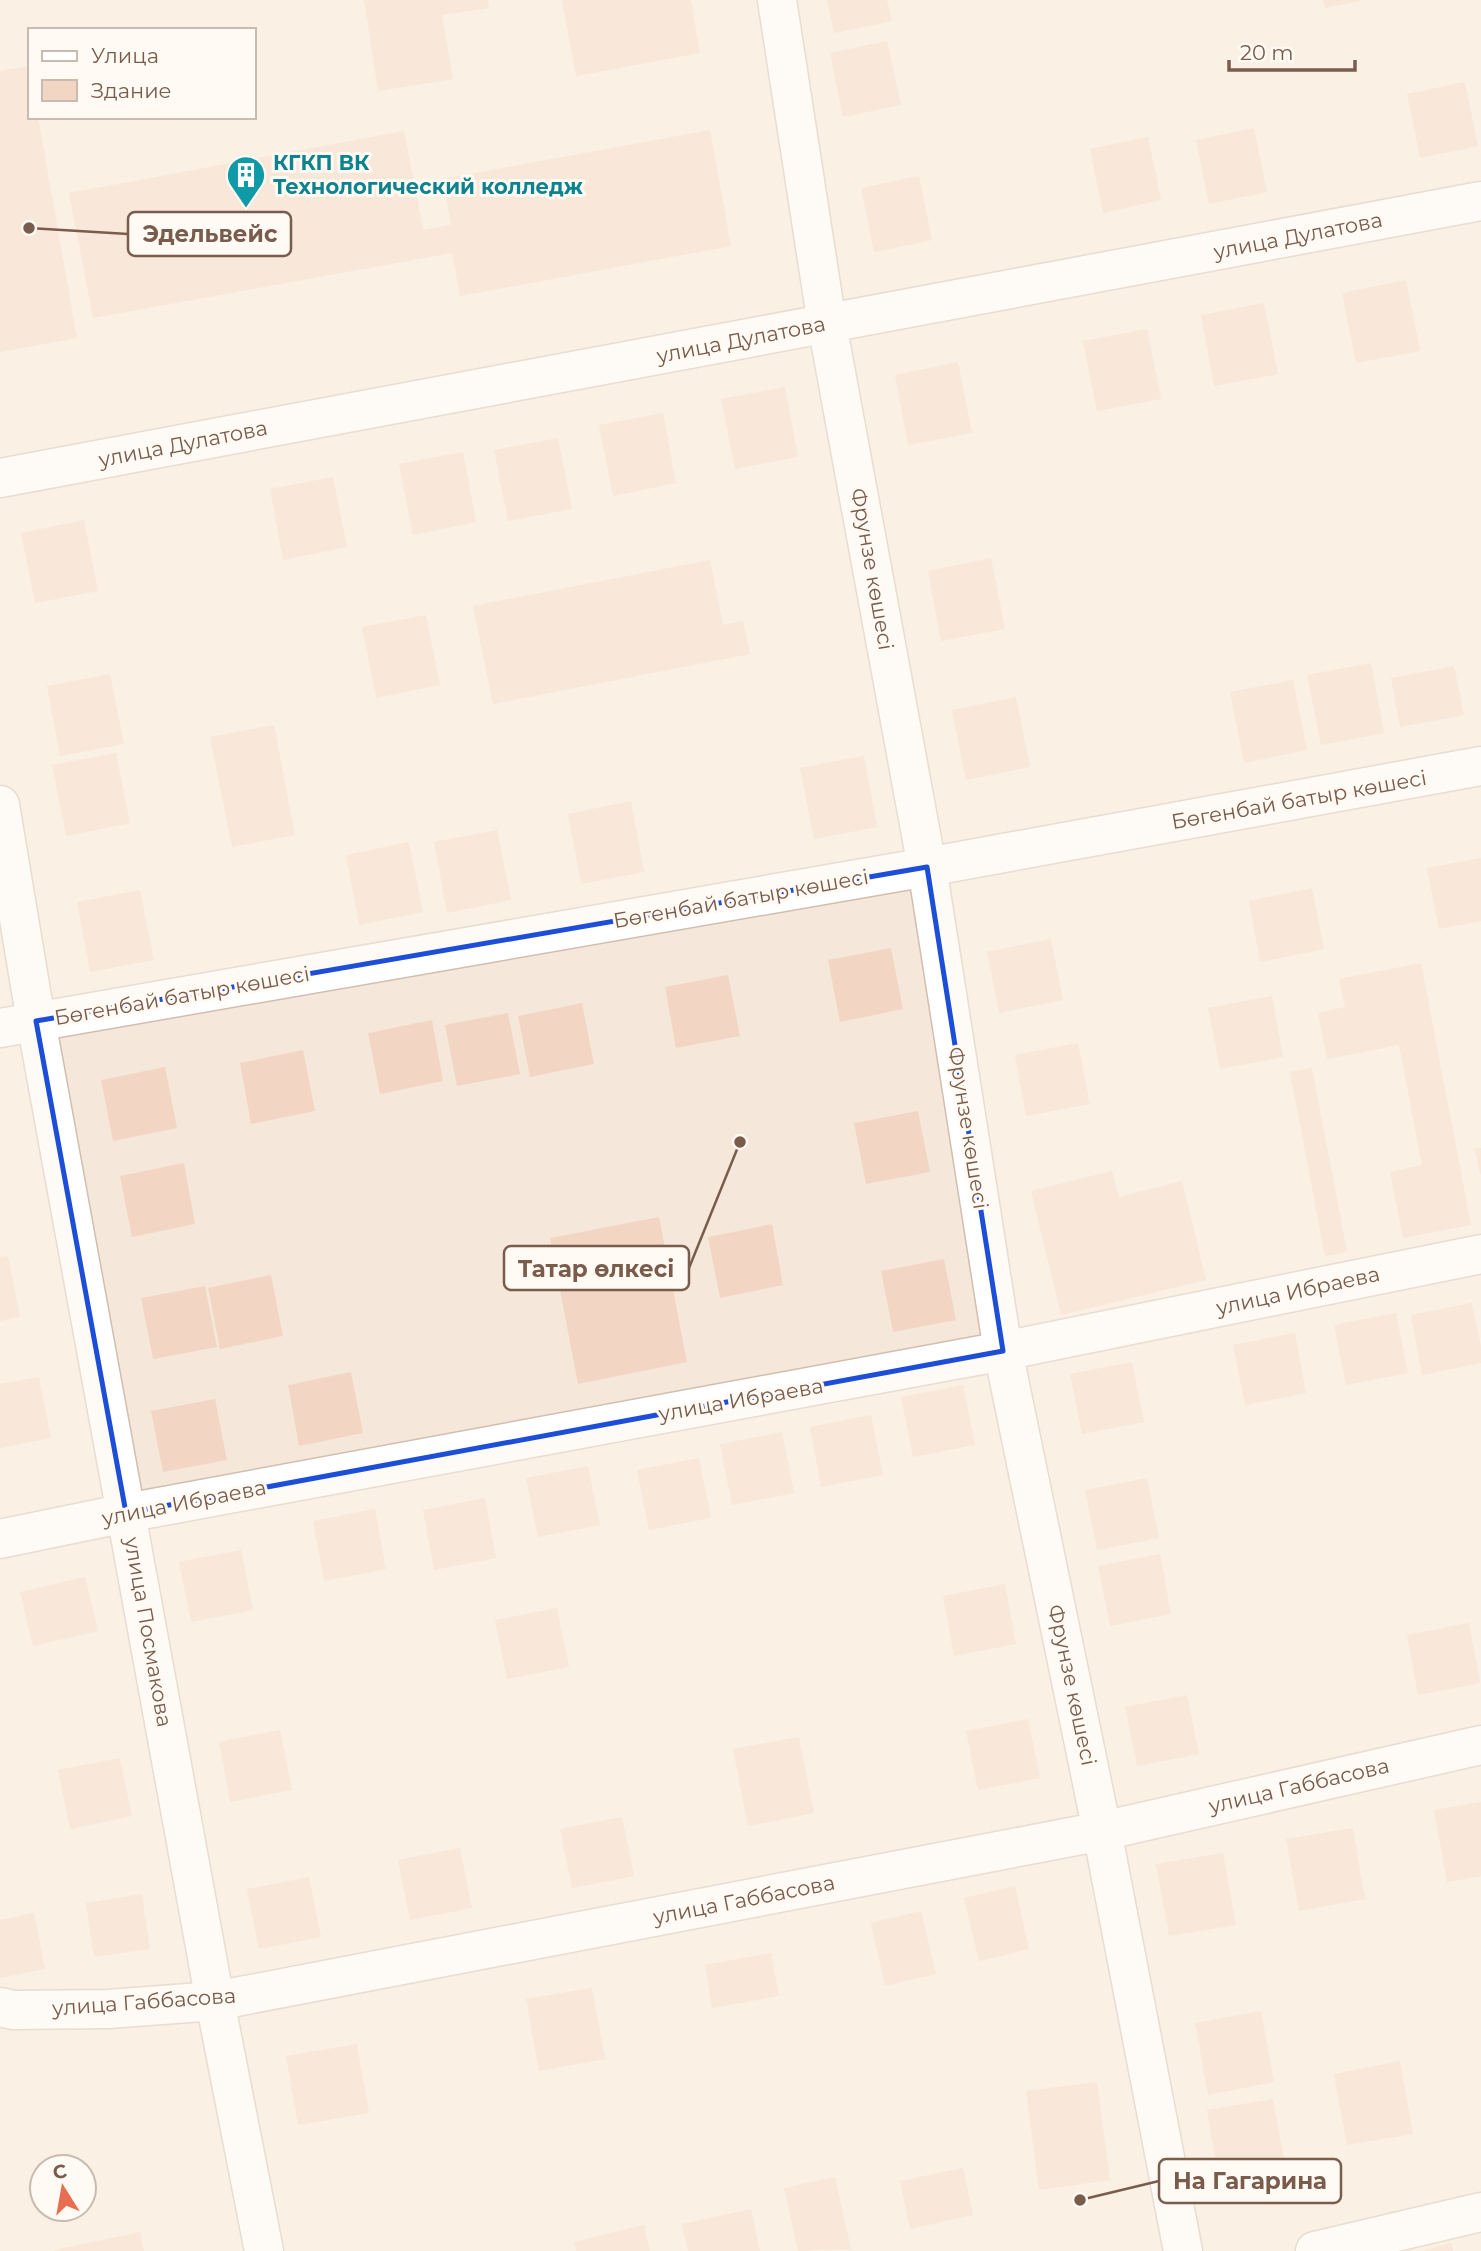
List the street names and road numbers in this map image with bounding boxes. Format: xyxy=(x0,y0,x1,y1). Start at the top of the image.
street label: улица Дулатова xyxy=(1210,207,1385,264)
street label: улица Дулатова xyxy=(653,311,828,368)
street label: улица Дулатова xyxy=(95,415,270,472)
street label: Фрунзе көшесі xyxy=(846,486,899,652)
street label: Бөгенбай батыр көшесі xyxy=(1169,765,1428,834)
street label: Бөгенбай батыр көшесі xyxy=(611,864,870,933)
street label: Бөгенбай батыр көшесі xyxy=(52,961,311,1030)
street label: Фрунзе көшесі xyxy=(943,1045,994,1211)
street label: улица Ибраева xyxy=(1213,1261,1382,1320)
street label: улица Ибраева xyxy=(656,1373,825,1426)
street label: улица Ибраева xyxy=(99,1474,268,1531)
street label: улица Посмакова xyxy=(119,1534,178,1729)
street label: Фрунзе көшесі xyxy=(1043,1602,1102,1768)
street label: улица Габбасова xyxy=(1205,1753,1392,1819)
street label: улица Габбасова xyxy=(650,1870,837,1930)
street label: улица Габбасова xyxy=(50,1983,237,2020)

